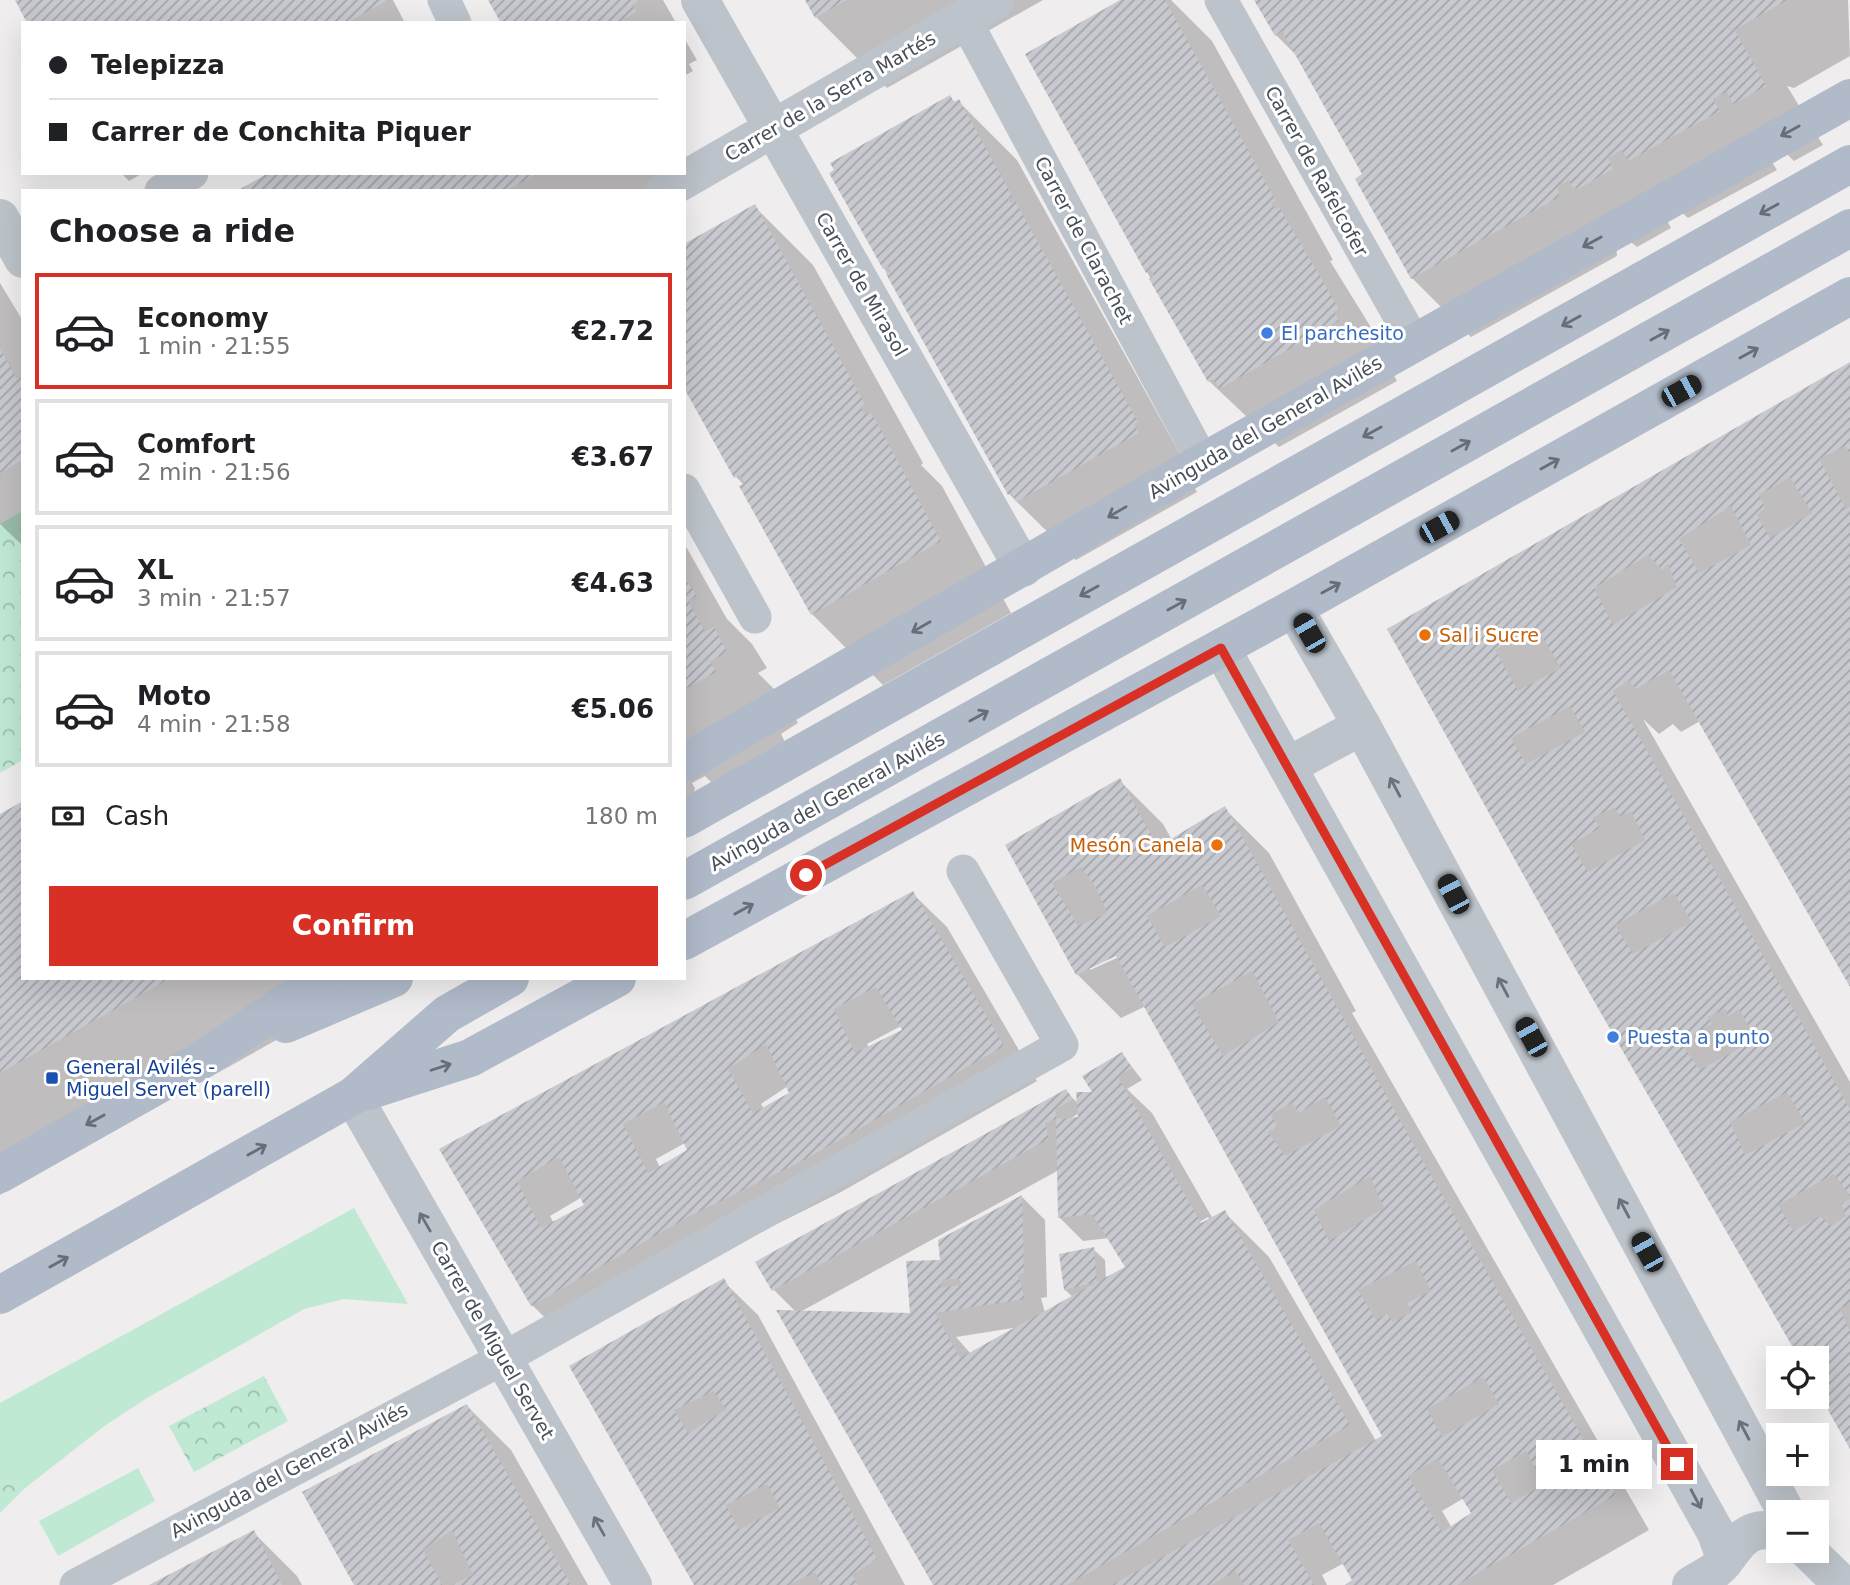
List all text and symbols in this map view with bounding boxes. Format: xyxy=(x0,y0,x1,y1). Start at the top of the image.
street label: Carrer de la Serra Martés xyxy=(721,27,939,165)
text: Telepizza xyxy=(91,50,225,80)
street label: Carrer de Rafelcofer xyxy=(1261,82,1373,260)
text: Carrer de Conchita Piquer xyxy=(91,117,471,147)
one-way arrow xyxy=(1781,124,1801,138)
street label: Carrer de Clarachet xyxy=(1031,153,1137,327)
one-way arrow xyxy=(1759,203,1780,216)
street label: Carrer de Mirasol xyxy=(812,208,912,360)
text: Choose a ride xyxy=(49,212,295,250)
one-way arrow xyxy=(1582,236,1603,249)
icon: car xyxy=(53,300,116,363)
text: Economy xyxy=(137,303,268,333)
one-way arrow xyxy=(1561,314,1581,328)
text: €2.72 xyxy=(572,316,654,346)
place label: El parchesito xyxy=(1281,322,1404,344)
marker: El parchesito xyxy=(1259,325,1275,341)
one-way arrow xyxy=(1649,328,1670,341)
text: 1 min · 21:55 xyxy=(137,333,291,359)
one-way arrow xyxy=(1738,346,1758,360)
street label: Avinguda del General Avilés xyxy=(1145,351,1385,503)
car xyxy=(1658,372,1705,410)
one-way arrow xyxy=(1363,425,1383,439)
icon: car xyxy=(53,426,116,489)
text: Comfort xyxy=(137,429,255,459)
one-way arrow xyxy=(1451,439,1471,453)
text: €3.67 xyxy=(572,442,654,472)
one-way arrow xyxy=(1540,457,1560,471)
text: 2 min · 21:56 xyxy=(137,459,291,485)
one-way arrow xyxy=(1108,506,1128,520)
car xyxy=(1416,508,1463,546)
icon: car xyxy=(53,552,116,615)
text: XL xyxy=(137,555,174,585)
text: €4.63 xyxy=(572,568,654,598)
one-way arrow xyxy=(1320,581,1340,595)
one-way arrow xyxy=(1079,584,1099,598)
text: 3 min · 21:57 xyxy=(137,585,291,611)
one-way arrow xyxy=(1167,598,1187,612)
car xyxy=(1290,610,1329,656)
one-way arrow xyxy=(911,620,931,634)
place label: Sal i Sucre xyxy=(1439,624,1539,646)
marker: Sal i Sucre xyxy=(1417,627,1433,643)
icon: car xyxy=(53,678,116,741)
text: Moto xyxy=(137,681,211,711)
text: €5.06 xyxy=(572,694,654,724)
one-way arrow xyxy=(968,709,989,722)
text: 4 min · 21:58 xyxy=(137,711,291,737)
street label: Avinguda del General Avilés xyxy=(706,727,948,875)
one-way arrow xyxy=(1388,777,1402,797)
icon: cash xyxy=(49,797,87,835)
text: Cash xyxy=(105,801,169,831)
text: 180 m xyxy=(584,803,658,829)
place label: Mesón Canela xyxy=(1070,834,1203,856)
marker: Mesón Canela xyxy=(1209,837,1225,853)
route start xyxy=(790,859,822,891)
car xyxy=(1434,871,1473,917)
button: Confirm xyxy=(49,886,658,966)
one-way arrow xyxy=(733,901,754,915)
one-way arrow xyxy=(1496,977,1510,997)
car xyxy=(1512,1014,1551,1060)
place label: Puesta a punto xyxy=(1627,1026,1770,1048)
marker: Puesta a punto xyxy=(1605,1029,1621,1045)
place label: General Avilés - Miguel Servet (parell) xyxy=(66,1056,271,1100)
one-way arrow xyxy=(430,1060,452,1073)
marker: General Avilés - Miguel Servet (parell) xyxy=(44,1070,60,1086)
one-way arrow xyxy=(86,1113,106,1127)
one-way arrow xyxy=(247,1143,267,1157)
one-way arrow xyxy=(1616,1198,1630,1219)
one-way arrow xyxy=(418,1212,431,1233)
car xyxy=(1628,1229,1667,1275)
street label: Carrer de Miguel Servet xyxy=(427,1237,559,1443)
one-way arrow xyxy=(49,1255,69,1269)
map controls xyxy=(1766,1346,1829,1563)
button: locate xyxy=(1766,1346,1829,1409)
street label: Avinguda del General Avilés xyxy=(167,1398,411,1542)
one-way arrow xyxy=(1737,1420,1751,1440)
button: + xyxy=(1766,1423,1829,1486)
callout: 1 min xyxy=(1537,1440,1652,1488)
route end xyxy=(1661,1448,1693,1480)
text: 1 min xyxy=(1558,1451,1630,1477)
one-way arrow xyxy=(1690,1488,1704,1509)
button: − xyxy=(1766,1500,1829,1563)
one-way arrow xyxy=(592,1516,606,1536)

